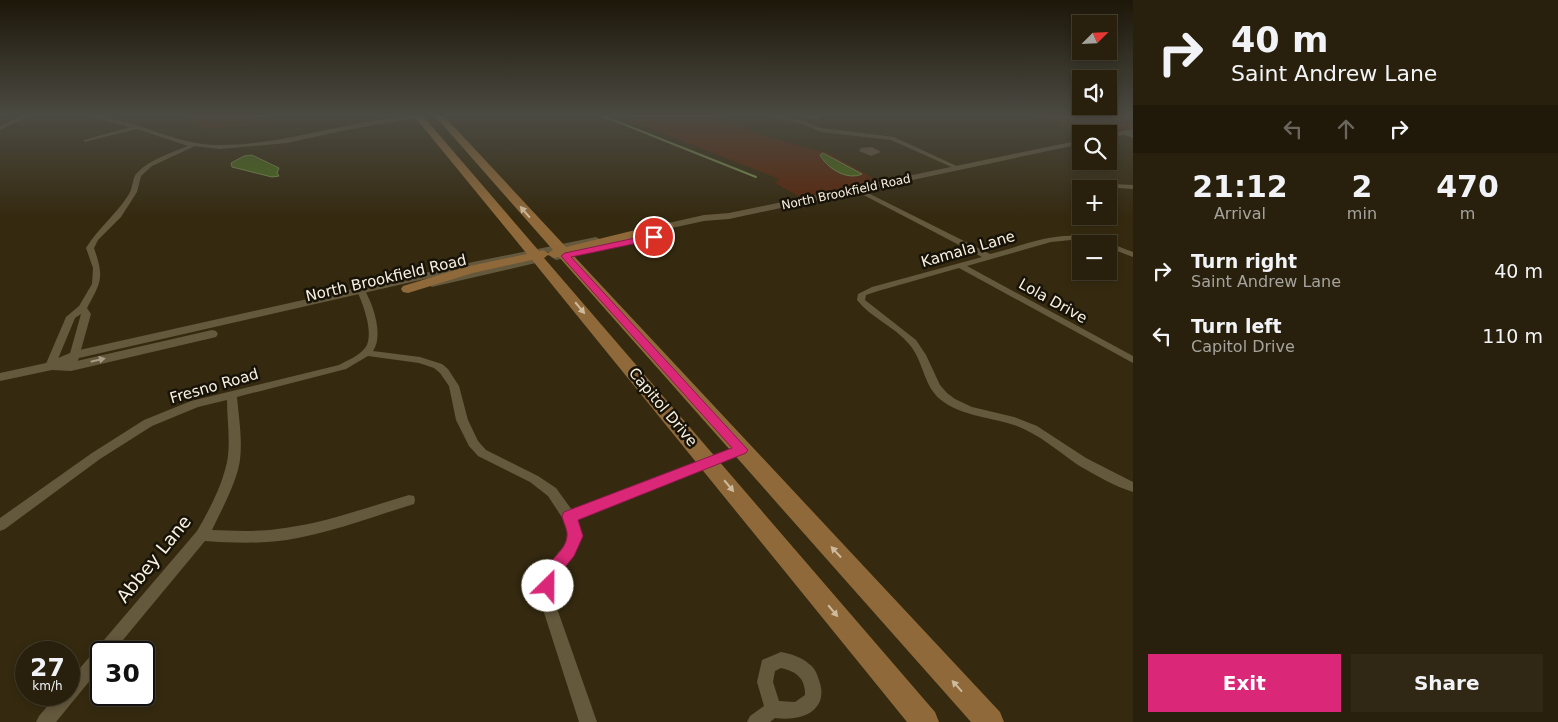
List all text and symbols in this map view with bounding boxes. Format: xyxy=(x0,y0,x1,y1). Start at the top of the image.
north arrow xyxy=(1072,15,1118,60)
map controls xyxy=(1072,15,1117,280)
icon: right xyxy=(1148,20,1213,85)
text: 40 m xyxy=(1231,20,1328,60)
text: Saint Andrew Lane xyxy=(1231,61,1437,86)
button: sound xyxy=(1072,70,1117,115)
icon: left xyxy=(1279,115,1307,143)
icon: ahead xyxy=(1332,115,1360,143)
icon: right xyxy=(1385,115,1413,143)
button: search xyxy=(1072,125,1117,170)
text: 21:12 xyxy=(1192,169,1288,204)
text: 2 xyxy=(1351,169,1372,204)
text: 470 xyxy=(1436,169,1499,204)
street label: North Brookfield Road xyxy=(780,171,912,213)
button: + xyxy=(1072,180,1117,225)
text: Arrival xyxy=(1214,204,1266,223)
text: min xyxy=(1347,204,1377,223)
text: m xyxy=(1460,204,1475,223)
one-way arrow xyxy=(520,205,531,218)
pin xyxy=(633,216,675,258)
icon: arrive xyxy=(640,223,668,251)
street label: Kamala Lane xyxy=(919,227,1017,271)
button: − xyxy=(1072,235,1117,280)
text: Turn right xyxy=(1191,250,1297,272)
street label: North Brookfield Road xyxy=(304,251,468,305)
icon: right xyxy=(1148,257,1176,285)
text: 40 m xyxy=(1494,260,1543,282)
text: Saint Andrew Lane xyxy=(1191,272,1341,291)
street label: Lola Drive xyxy=(1016,275,1090,327)
one-way arrow xyxy=(574,302,585,315)
text: Turn left xyxy=(1191,315,1282,337)
icon: left xyxy=(1148,322,1176,350)
text: 110 m xyxy=(1482,325,1543,347)
text: Capitol Drive xyxy=(1191,337,1295,356)
one-way arrow xyxy=(90,356,106,364)
street label: Capitol Drive xyxy=(625,364,701,450)
street label: Fresno Road xyxy=(168,365,260,407)
one-way arrow xyxy=(724,480,735,493)
street label: Abbey Lane xyxy=(112,511,195,607)
one-way arrow xyxy=(831,546,842,559)
position arrow xyxy=(521,559,573,611)
one-way arrow xyxy=(827,605,839,617)
speed limit sign: 30 xyxy=(90,641,155,706)
text: 27 xyxy=(30,653,65,682)
button: Exit xyxy=(1148,654,1341,712)
button: Share xyxy=(1351,654,1543,712)
text: km/h xyxy=(32,679,63,693)
one-way arrow xyxy=(951,680,963,692)

